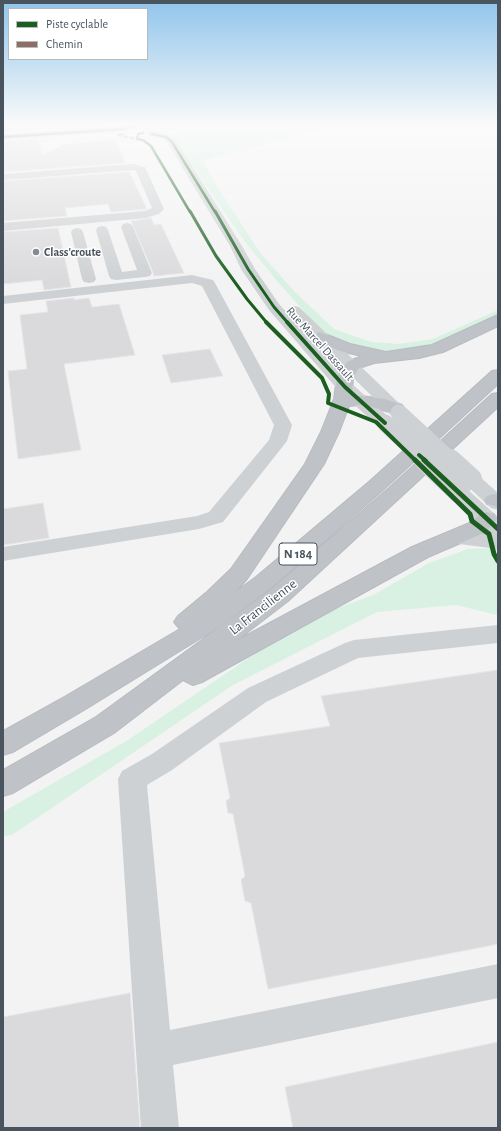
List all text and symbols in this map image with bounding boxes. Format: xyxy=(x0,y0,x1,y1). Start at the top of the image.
legend xyxy=(8,8,148,60)
text: Piste cyclable xyxy=(46,18,108,30)
text: Chemin xyxy=(46,38,83,50)
place label: Class'croute xyxy=(44,245,101,259)
marker: Class'croute xyxy=(31,247,41,257)
street label: Rue Marcel Dassault xyxy=(283,304,357,384)
road number: N 184 xyxy=(279,543,317,565)
street label: La Francilienne xyxy=(226,575,300,639)

